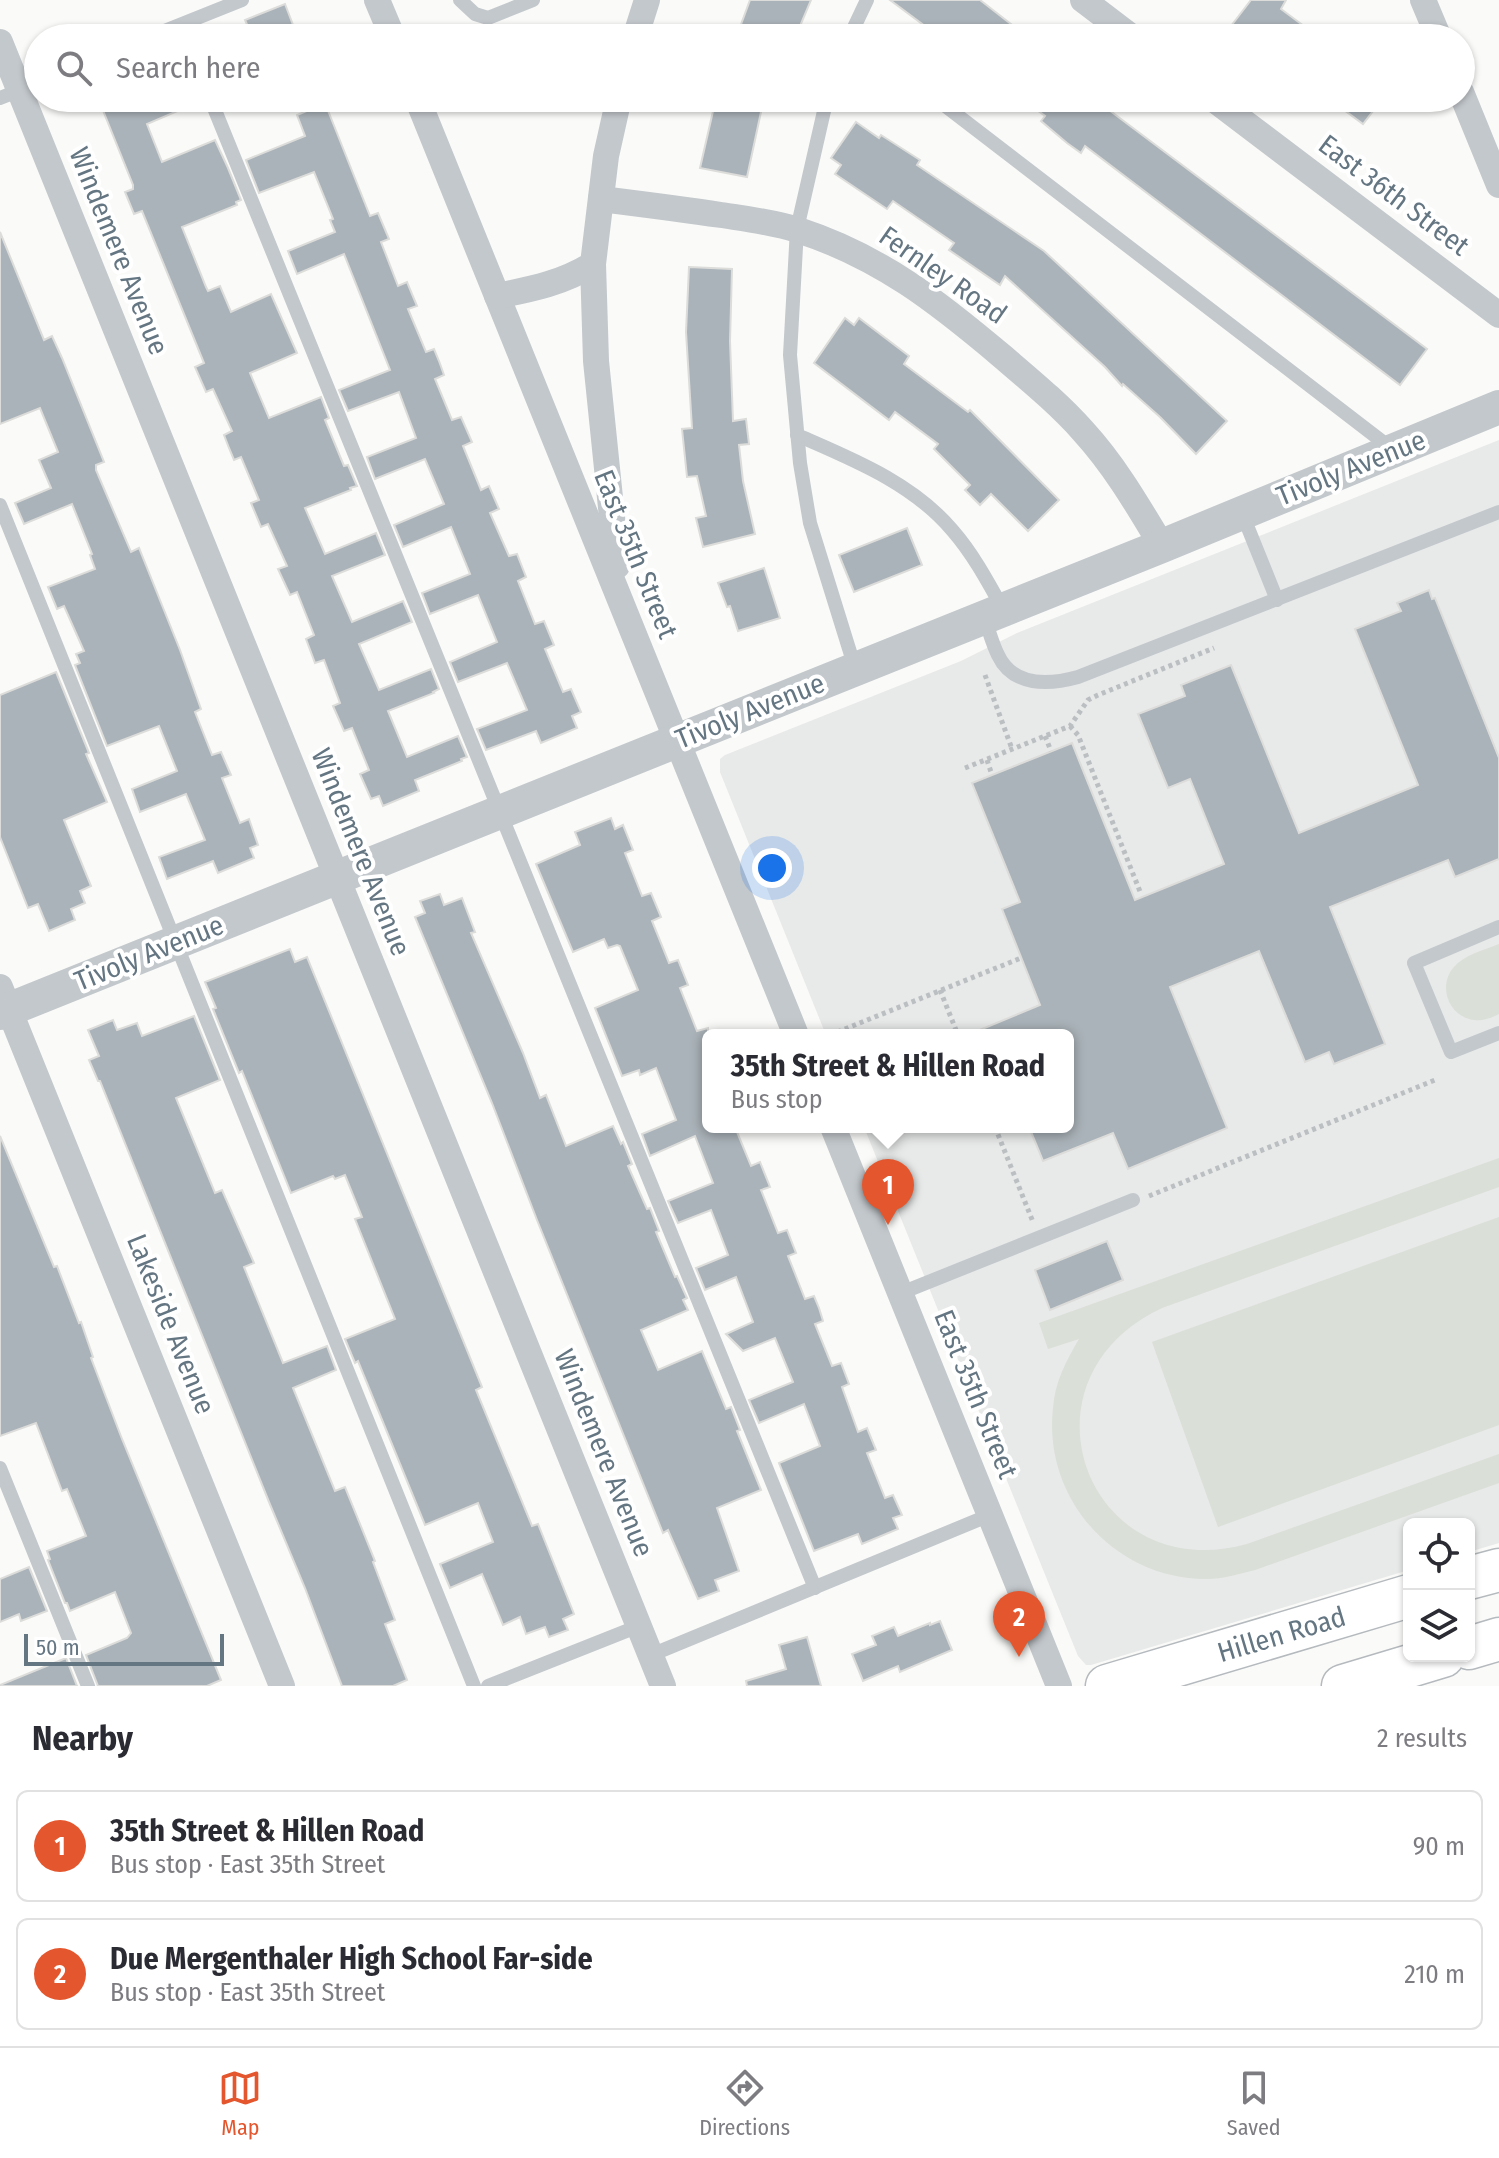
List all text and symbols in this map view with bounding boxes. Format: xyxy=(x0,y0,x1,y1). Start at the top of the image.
search box xyxy=(24,24,1475,112)
icon: search xyxy=(52,46,96,90)
text: Search here xyxy=(116,50,261,86)
street label: East 36th Street xyxy=(1312,128,1476,263)
street label: Windemere Avenue xyxy=(62,143,176,359)
street label: Fernley Road xyxy=(873,219,1013,331)
street label: Tivoly Avenue xyxy=(1272,423,1430,513)
street label: East 35th Street xyxy=(587,465,685,644)
street label: Tivoly Avenue xyxy=(671,666,829,756)
street label: Windemere Avenue xyxy=(304,744,418,960)
your location xyxy=(752,848,792,888)
street label: Tivoly Avenue xyxy=(70,908,228,998)
popup xyxy=(702,1029,1074,1133)
text: 35th Street & Hillen Road xyxy=(731,1048,1045,1084)
text: Bus stop xyxy=(731,1084,823,1115)
pin: 1 xyxy=(862,1159,914,1225)
street label: Lakeside Avenue xyxy=(120,1229,222,1419)
street label: East 35th Street xyxy=(927,1305,1025,1484)
street label: Windemere Avenue xyxy=(547,1345,661,1561)
map controls xyxy=(1403,1518,1475,1662)
button: locate xyxy=(1403,1518,1475,1590)
button: layers xyxy=(1403,1590,1475,1662)
pin: 2 xyxy=(993,1591,1045,1657)
street label: Hillen Road xyxy=(1213,1599,1349,1669)
scale bar xyxy=(24,1630,224,1666)
text: 50 m xyxy=(36,1634,80,1661)
text: Nearby xyxy=(32,1718,133,1759)
text: 2 results xyxy=(1377,1723,1467,1754)
text: 35th Street & Hillen Road xyxy=(110,1813,424,1849)
text: 1 xyxy=(55,1831,66,1862)
text: 90 m xyxy=(1413,1831,1465,1862)
text: Bus stop · East 35th Street xyxy=(110,1849,385,1880)
text: Due Mergenthaler High School Far-side xyxy=(110,1941,593,1977)
text: 2 xyxy=(54,1959,66,1990)
text: 210 m xyxy=(1404,1959,1465,1990)
text: Bus stop · East 35th Street xyxy=(110,1977,385,2008)
tab: Map xyxy=(218,2066,262,2141)
tab: Directions xyxy=(699,2066,790,2141)
tab: Saved xyxy=(1227,2066,1281,2141)

